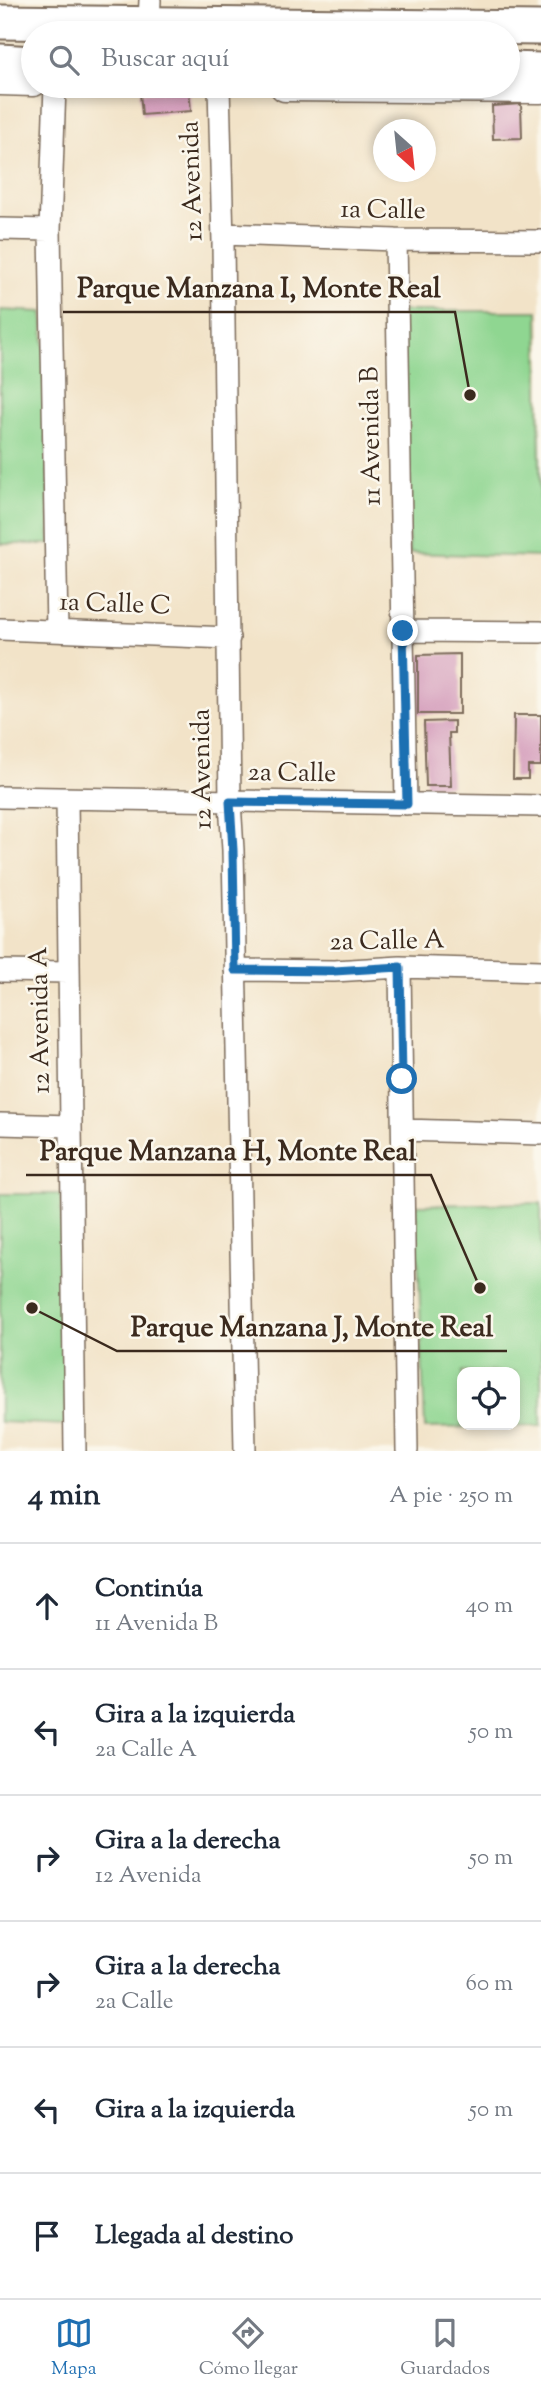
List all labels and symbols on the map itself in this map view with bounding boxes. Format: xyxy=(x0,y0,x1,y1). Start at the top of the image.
north arrow xyxy=(373,119,436,182)
street label: 12 Avenida xyxy=(172,120,214,242)
street label: 1a Calle xyxy=(340,192,426,230)
callout: Parque Manzana I, Monte Real xyxy=(63,263,455,312)
text: Parque Manzana I, Monte Real xyxy=(77,270,441,310)
street label: 11 Avenida B xyxy=(352,366,392,506)
street label: 1a Calle C xyxy=(58,585,172,625)
route end xyxy=(387,615,418,646)
street label: 12 Avenida xyxy=(183,708,223,830)
street label: 2a Calle xyxy=(247,755,337,793)
street label: 2a Calle A xyxy=(329,922,445,962)
street label: 12 Avenida A xyxy=(21,946,61,1094)
route start xyxy=(386,1063,417,1094)
callout: Parque Manzana H, Monte Real xyxy=(26,1126,431,1175)
text: Parque Manzana H, Monte Real xyxy=(40,1133,417,1173)
callout: Parque Manzana J, Monte Real xyxy=(117,1302,507,1351)
text: Parque Manzana J, Monte Real xyxy=(131,1309,494,1349)

